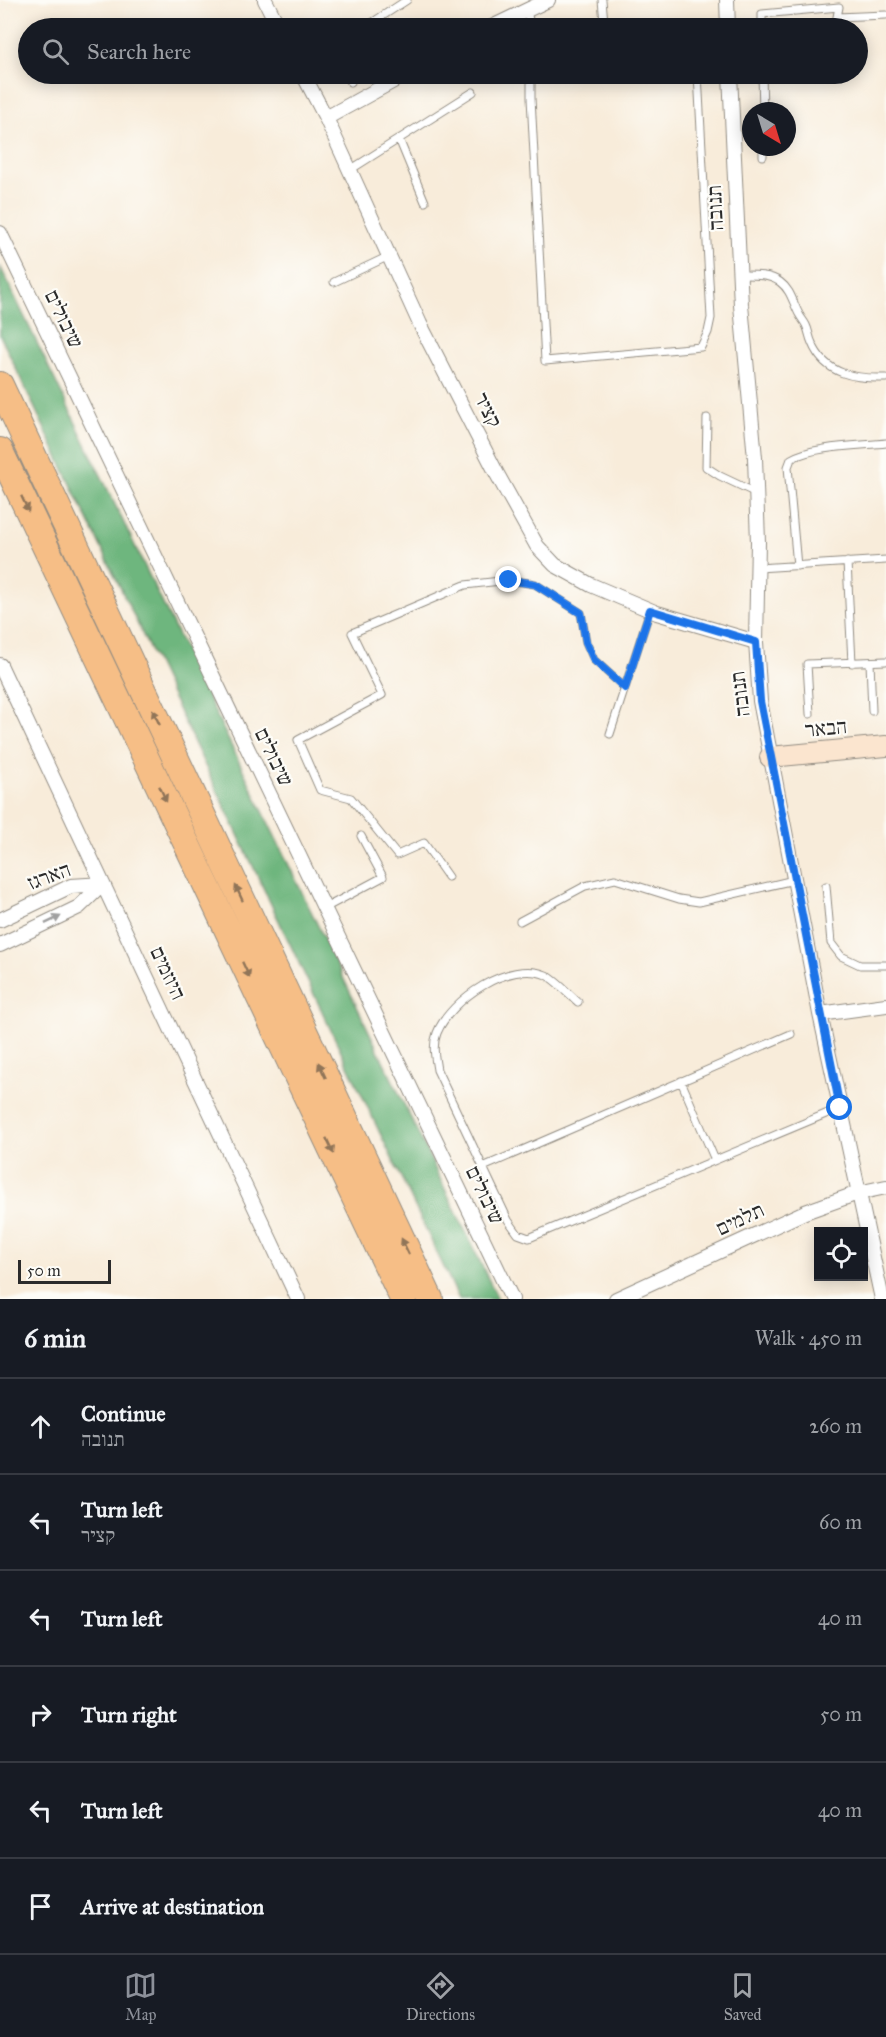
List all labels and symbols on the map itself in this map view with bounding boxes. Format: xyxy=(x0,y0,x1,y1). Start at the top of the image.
north arrow xyxy=(742,102,796,156)
street label: תנובה xyxy=(701,184,729,232)
street label: שיבולים xyxy=(39,286,89,353)
street label: קציר xyxy=(468,388,508,432)
one-way arrow xyxy=(21,495,30,512)
route end xyxy=(495,566,521,592)
street label: תנובה xyxy=(724,670,756,718)
one-way arrow xyxy=(152,708,161,725)
street label: הבאר xyxy=(804,713,848,743)
street label: שיבולים xyxy=(249,724,299,791)
one-way arrow xyxy=(158,785,167,802)
street label: הארגז xyxy=(24,856,74,896)
one-way arrow xyxy=(235,885,244,902)
one-way arrow xyxy=(44,915,61,924)
street label: היוזמים xyxy=(144,942,192,1004)
one-way arrow xyxy=(242,961,251,978)
one-way arrow xyxy=(318,1061,327,1078)
route start xyxy=(826,1094,852,1120)
one-way arrow xyxy=(326,1138,335,1155)
street label: שיבולים xyxy=(460,1162,510,1229)
street label: תלמים xyxy=(712,1197,768,1241)
one-way arrow xyxy=(401,1238,410,1255)
scale bar xyxy=(18,1257,111,1284)

